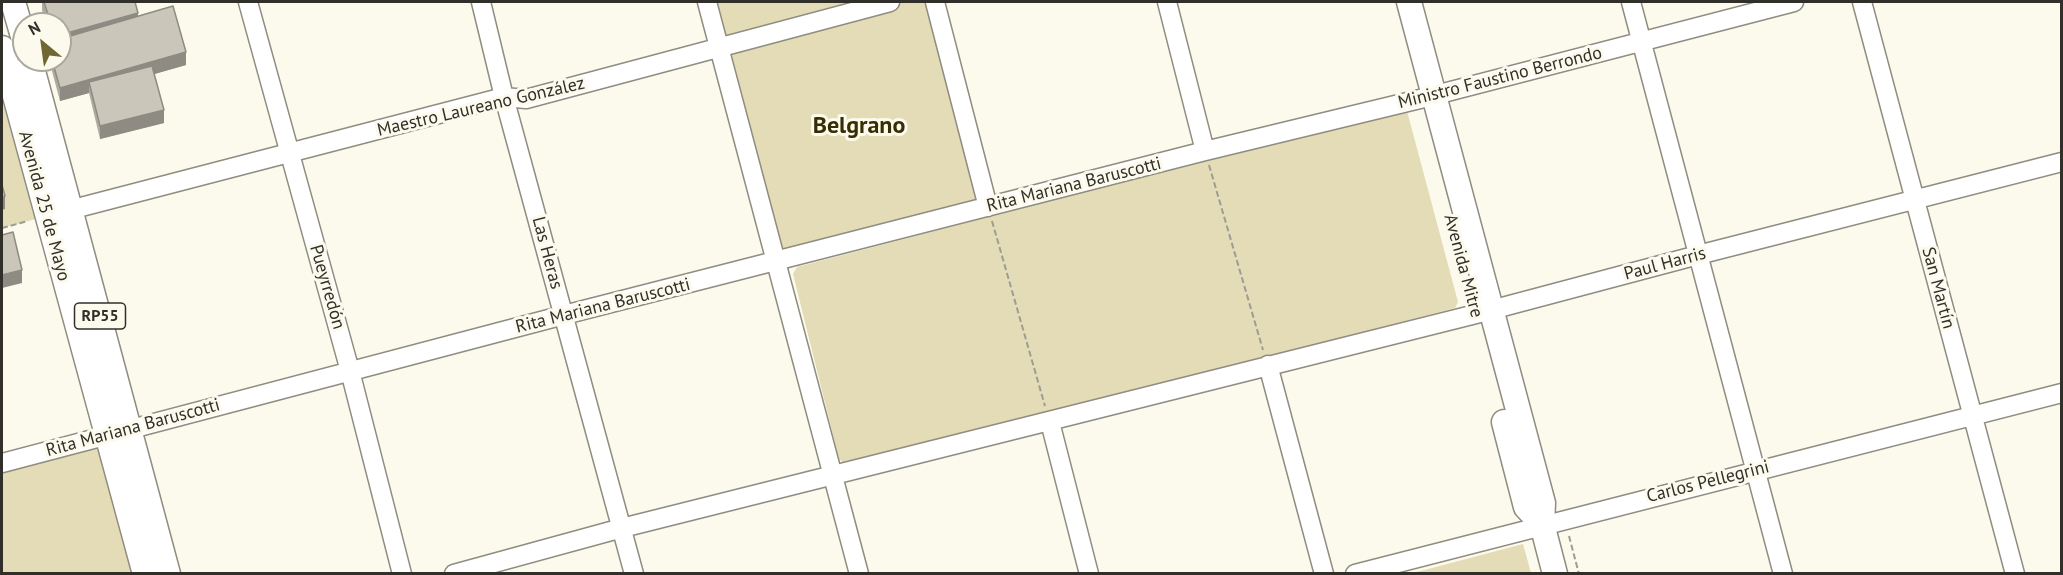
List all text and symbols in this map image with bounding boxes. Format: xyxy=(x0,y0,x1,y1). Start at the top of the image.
north arrow xyxy=(12,12,72,72)
text: N xyxy=(25,17,44,39)
street label: Ministro Faustino Berrondo xyxy=(1396,42,1604,114)
street label: Maestro Laureano González xyxy=(375,73,587,141)
district label: Belgrano xyxy=(813,112,905,140)
street label: Avenida 25 de Mayo xyxy=(14,129,74,283)
street label: Rita Mariana Baruscotti xyxy=(984,153,1164,217)
street label: Avenida Mitre xyxy=(1439,212,1487,320)
street label: Las Heras xyxy=(527,214,567,292)
street label: Pueyrredón xyxy=(305,242,349,332)
street label: Paul Harris xyxy=(1622,243,1708,285)
street label: San Martín xyxy=(1917,245,1959,331)
street label: Rita Mariana Baruscotti xyxy=(513,274,693,338)
road number: RP55 xyxy=(74,303,126,329)
street label: Rita Mariana Baruscotti xyxy=(44,394,222,462)
street label: Carlos Pellegrini xyxy=(1644,456,1772,508)

